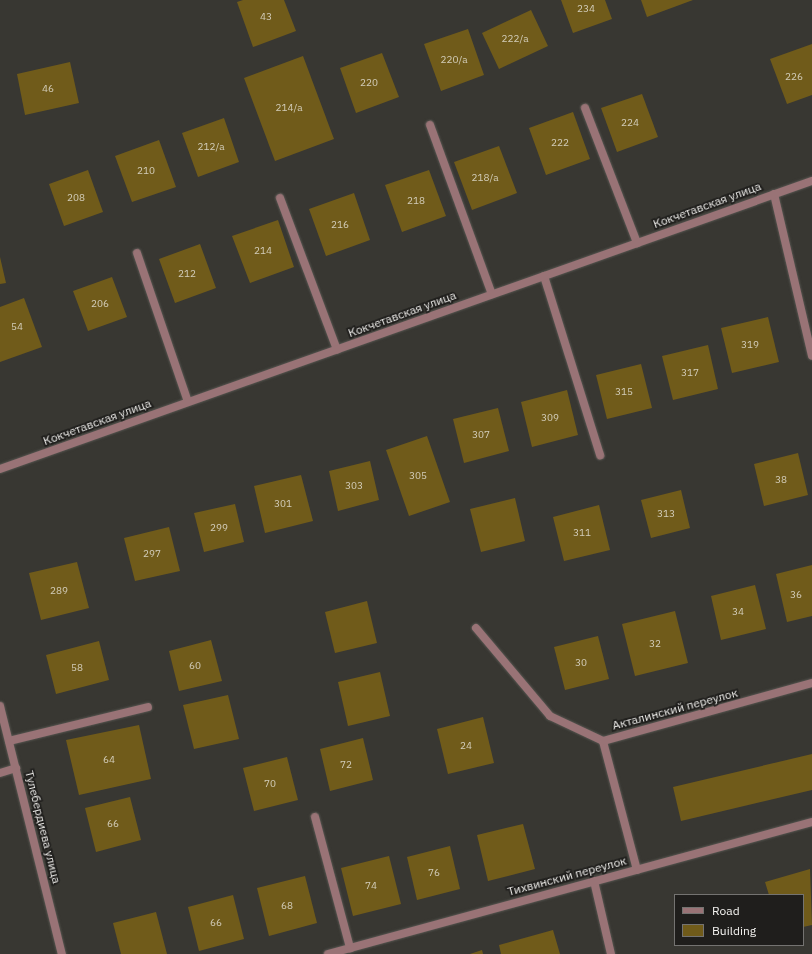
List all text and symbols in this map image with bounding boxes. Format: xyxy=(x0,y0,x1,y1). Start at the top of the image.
house number: 234 xyxy=(577,3,595,15)
house number: 43 xyxy=(260,11,272,23)
house number: 222/а xyxy=(501,33,529,45)
house number: 220/а xyxy=(440,54,468,66)
house number: 226 xyxy=(785,71,803,83)
house number: 220 xyxy=(360,77,378,89)
house number: 46 xyxy=(42,83,54,95)
house number: 214/а xyxy=(275,102,303,114)
house number: 224 xyxy=(621,117,639,129)
house number: 222 xyxy=(551,137,569,149)
house number: 212/а xyxy=(197,141,225,153)
house number: 210 xyxy=(137,165,155,177)
house number: 218/а xyxy=(471,172,499,184)
street label: Кокчетавская улица xyxy=(651,179,763,231)
house number: 208 xyxy=(67,192,85,204)
house number: 218 xyxy=(407,195,425,207)
house number: 216 xyxy=(331,219,349,231)
house number: 214 xyxy=(254,245,272,257)
house number: 212 xyxy=(178,268,196,280)
street label: Кокчетавская улица xyxy=(346,288,458,340)
house number: 206 xyxy=(91,298,109,310)
house number: 54 xyxy=(11,321,23,333)
house number: 319 xyxy=(741,339,759,351)
house number: 317 xyxy=(681,367,699,379)
house number: 315 xyxy=(615,386,633,398)
street label: Кокчетавская улица xyxy=(41,396,153,448)
house number: 309 xyxy=(541,412,559,424)
house number: 307 xyxy=(472,429,490,441)
house number: 305 xyxy=(409,470,427,482)
house number: 38 xyxy=(775,474,787,486)
house number: 303 xyxy=(345,480,363,492)
house number: 301 xyxy=(274,498,292,510)
house number: 313 xyxy=(657,508,675,520)
house number: 299 xyxy=(210,522,228,534)
house number: 311 xyxy=(573,527,591,539)
house number: 297 xyxy=(143,548,161,560)
house number: 289 xyxy=(50,585,68,597)
house number: 36 xyxy=(790,589,802,601)
house number: 34 xyxy=(732,606,744,618)
house number: 32 xyxy=(649,638,661,650)
house number: 30 xyxy=(575,657,587,669)
house number: 60 xyxy=(189,660,201,672)
house number: 58 xyxy=(71,662,83,674)
street label: Акталинский переулок xyxy=(611,685,739,733)
house number: 24 xyxy=(460,740,472,752)
house number: 64 xyxy=(103,754,115,766)
house number: 72 xyxy=(340,759,352,771)
street label: Тулебердиева улица xyxy=(22,769,64,885)
house number: 70 xyxy=(264,778,276,790)
house number: 66 xyxy=(107,818,119,830)
street label: Тихвинский переулок xyxy=(506,853,628,899)
house number: 76 xyxy=(428,867,440,879)
house number: 74 xyxy=(365,880,377,892)
legend xyxy=(674,894,804,946)
house number: 68 xyxy=(281,900,293,912)
text: Road xyxy=(712,903,740,918)
house number: 66 xyxy=(210,917,222,929)
text: Building xyxy=(712,923,756,938)

